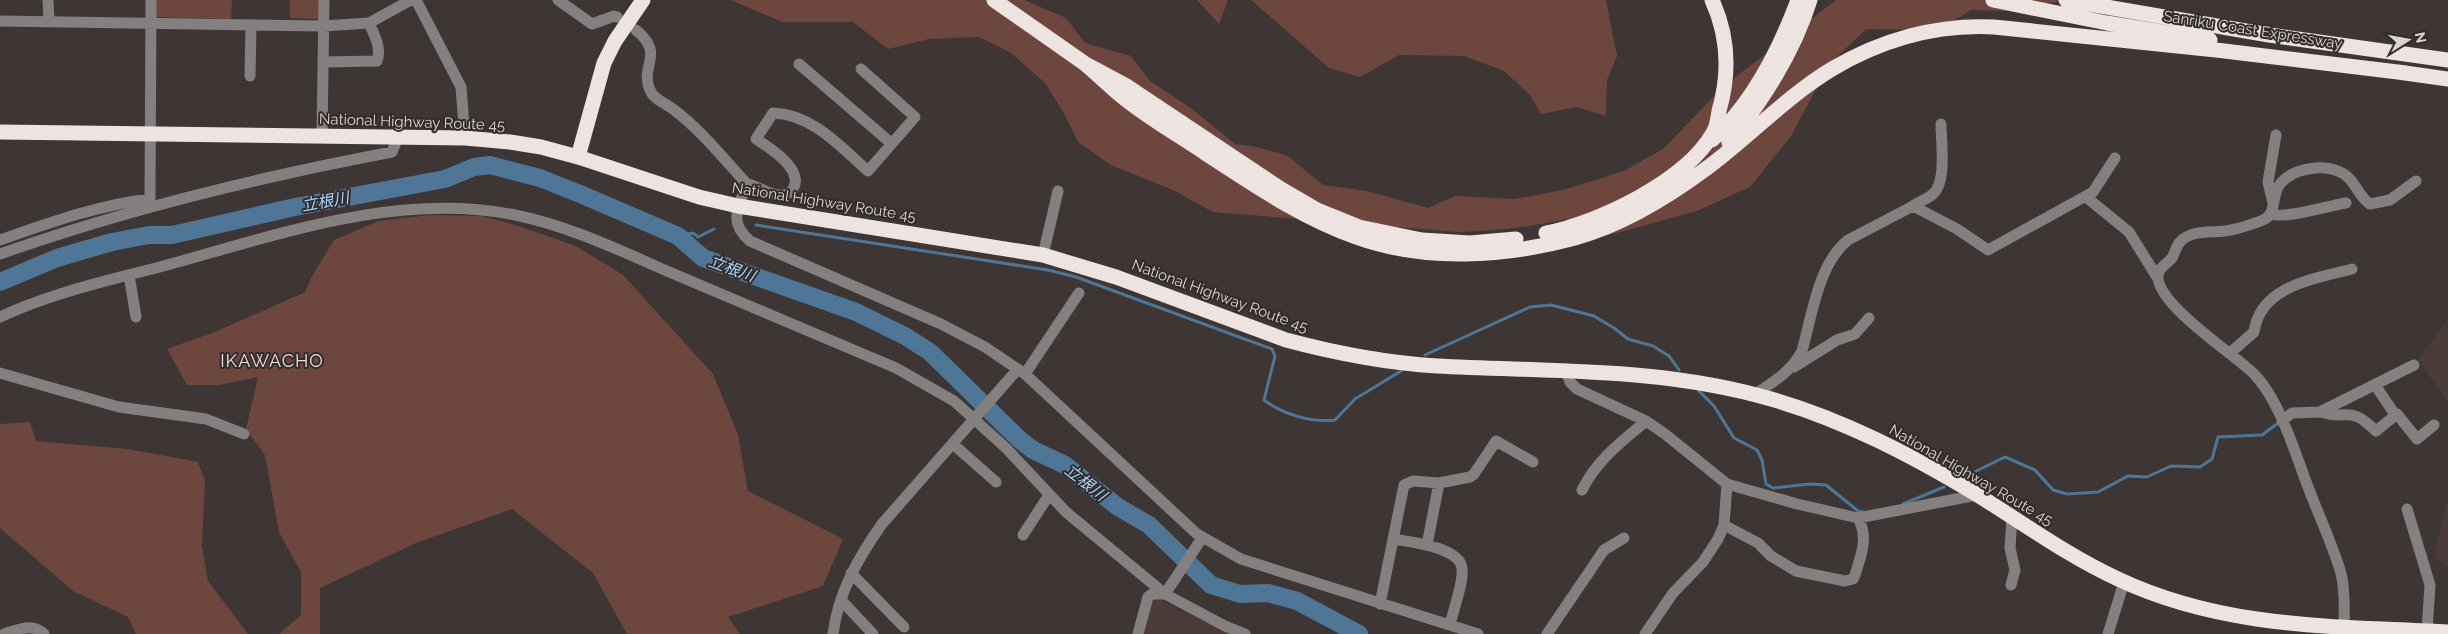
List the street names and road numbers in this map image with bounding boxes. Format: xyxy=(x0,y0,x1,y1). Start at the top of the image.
street label: Sanriku Coast Expressway xyxy=(2162,7,2344,53)
street label: National Highway Route 45 xyxy=(319,110,505,134)
street label: National Highway Route 45 xyxy=(731,179,917,225)
street label: National Highway Route 45 xyxy=(1129,256,1311,336)
street label: National Highway Route 45 xyxy=(1886,421,2056,529)

